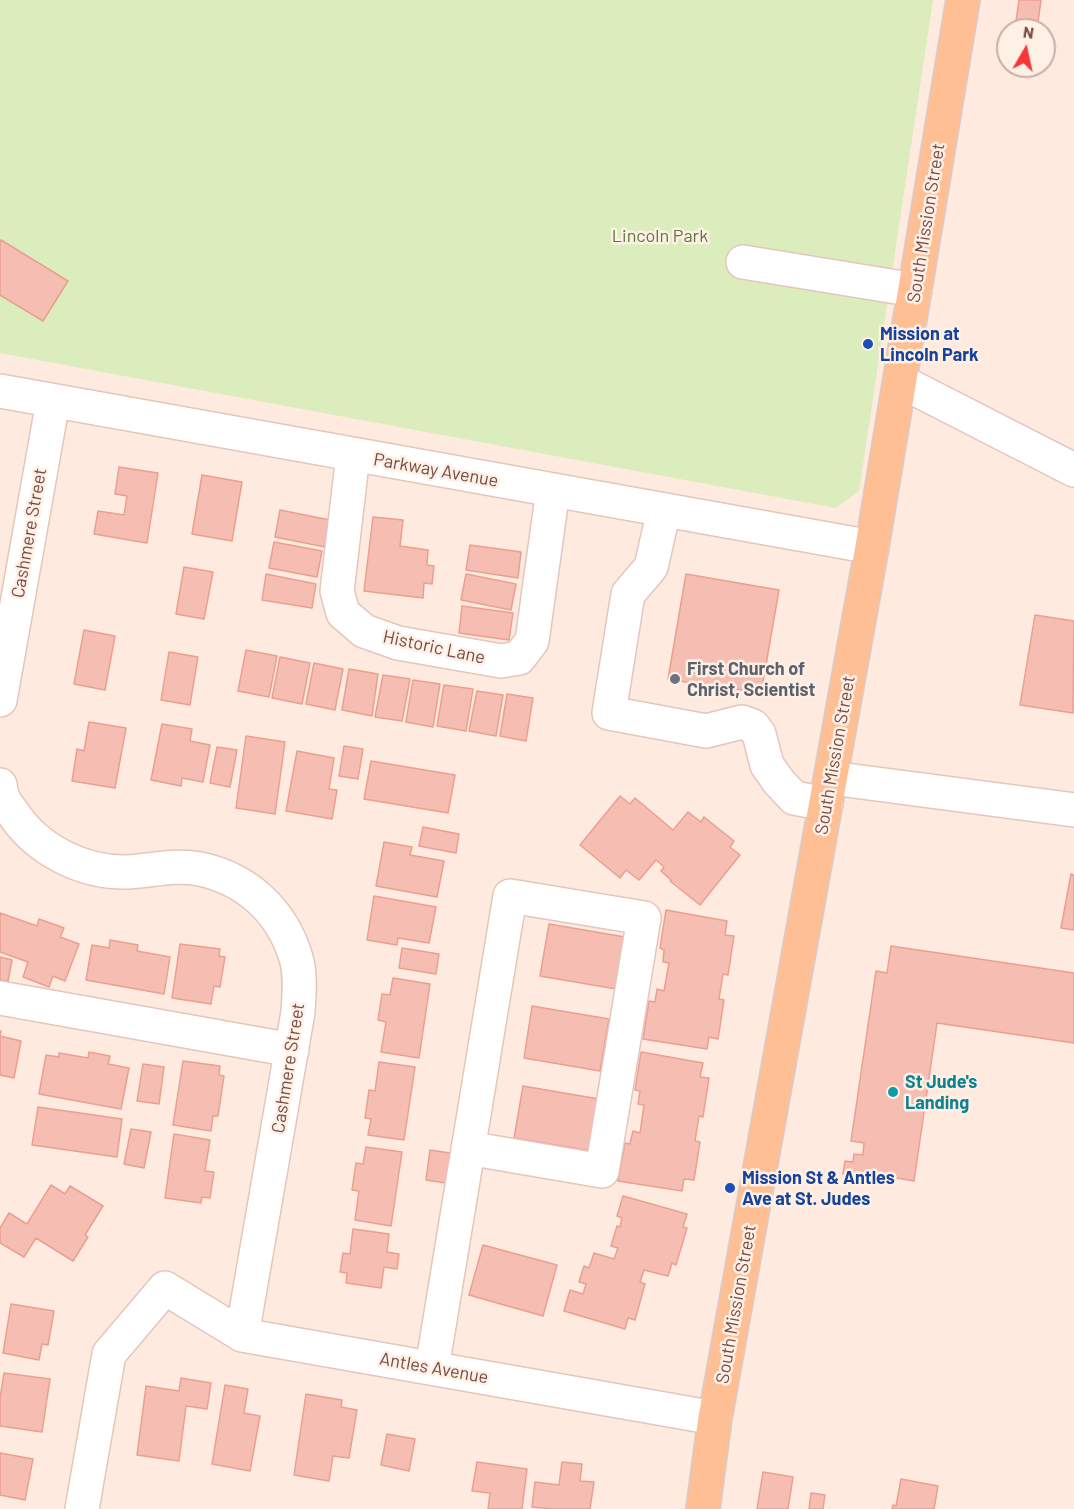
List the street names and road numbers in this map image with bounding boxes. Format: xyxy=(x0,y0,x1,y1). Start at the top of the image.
street label: South Mission Street xyxy=(903,142,949,304)
street label: Parkway Avenue xyxy=(372,448,500,492)
street label: Cashmere Street xyxy=(7,466,51,600)
street label: Historic Lane xyxy=(381,626,487,668)
street label: South Mission Street xyxy=(810,674,860,836)
street label: Cashmere Street xyxy=(267,1001,309,1135)
street label: South Mission Street xyxy=(711,1223,761,1385)
street label: Antles Avenue xyxy=(378,1348,490,1388)

